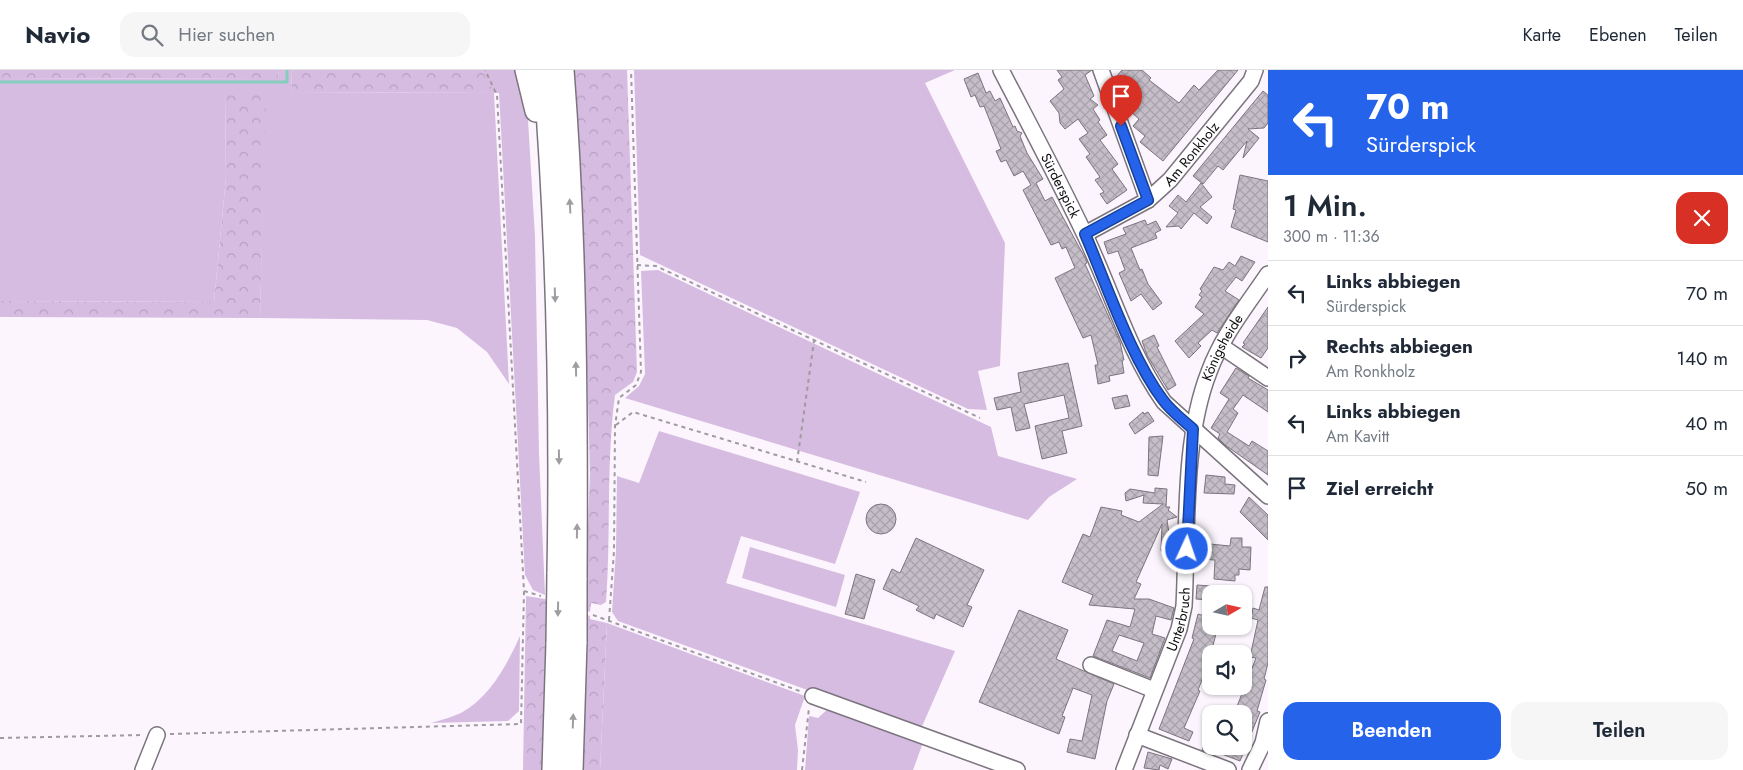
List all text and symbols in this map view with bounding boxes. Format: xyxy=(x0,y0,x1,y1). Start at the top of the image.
search box xyxy=(120,12,470,57)
text: Navio xyxy=(25,17,90,52)
icon: search xyxy=(138,21,166,49)
text: Hier suchen xyxy=(178,21,275,48)
text: Karte xyxy=(1522,22,1561,48)
text: Ebenen xyxy=(1589,22,1647,48)
text: Teilen xyxy=(1675,22,1718,48)
pin xyxy=(1100,75,1142,126)
icon: arrive xyxy=(1107,82,1135,110)
text: 70 m xyxy=(1366,82,1449,132)
icon: left xyxy=(1283,90,1348,155)
street label: Am Ronkholz xyxy=(1159,117,1224,191)
text: Sürderspick xyxy=(1366,128,1476,160)
street label: Sürderspick xyxy=(1036,150,1086,222)
text: 1 Min. xyxy=(1283,184,1367,227)
button: close xyxy=(1676,192,1728,244)
one-way arrow xyxy=(566,198,574,214)
text: 300 m · 11:36 xyxy=(1283,225,1380,248)
text: Links abbiegen xyxy=(1326,268,1461,295)
icon: left xyxy=(1283,279,1311,307)
text: 70 m xyxy=(1686,280,1728,307)
one-way arrow xyxy=(552,287,560,303)
text: Sürderspick xyxy=(1326,295,1406,318)
street label: Königsheide xyxy=(1197,310,1248,384)
text: Rechts abbiegen xyxy=(1326,333,1473,360)
icon: right xyxy=(1283,344,1311,372)
text: 140 m xyxy=(1676,345,1728,372)
one-way arrow xyxy=(571,360,579,376)
text: Am Ronkholz xyxy=(1326,360,1415,383)
text: Links abbiegen xyxy=(1326,398,1461,425)
icon: left xyxy=(1283,409,1311,437)
text: 40 m xyxy=(1685,410,1728,437)
text: Am Kavitt xyxy=(1326,425,1389,448)
one-way arrow xyxy=(555,449,563,465)
icon: arrive xyxy=(1283,474,1311,502)
text: Ziel erreicht xyxy=(1326,475,1433,502)
text: 50 m xyxy=(1685,475,1728,502)
position arrow xyxy=(1160,522,1212,574)
one-way arrow xyxy=(573,523,581,539)
north arrow xyxy=(1202,585,1252,635)
map controls xyxy=(1202,585,1252,755)
street label: Unterbruch xyxy=(1161,587,1195,654)
one-way arrow xyxy=(553,601,561,617)
button: sound xyxy=(1202,645,1252,695)
button: Beenden xyxy=(1283,702,1501,760)
button: Teilen xyxy=(1511,702,1728,760)
button: search xyxy=(1202,705,1252,755)
one-way arrow xyxy=(570,713,578,729)

